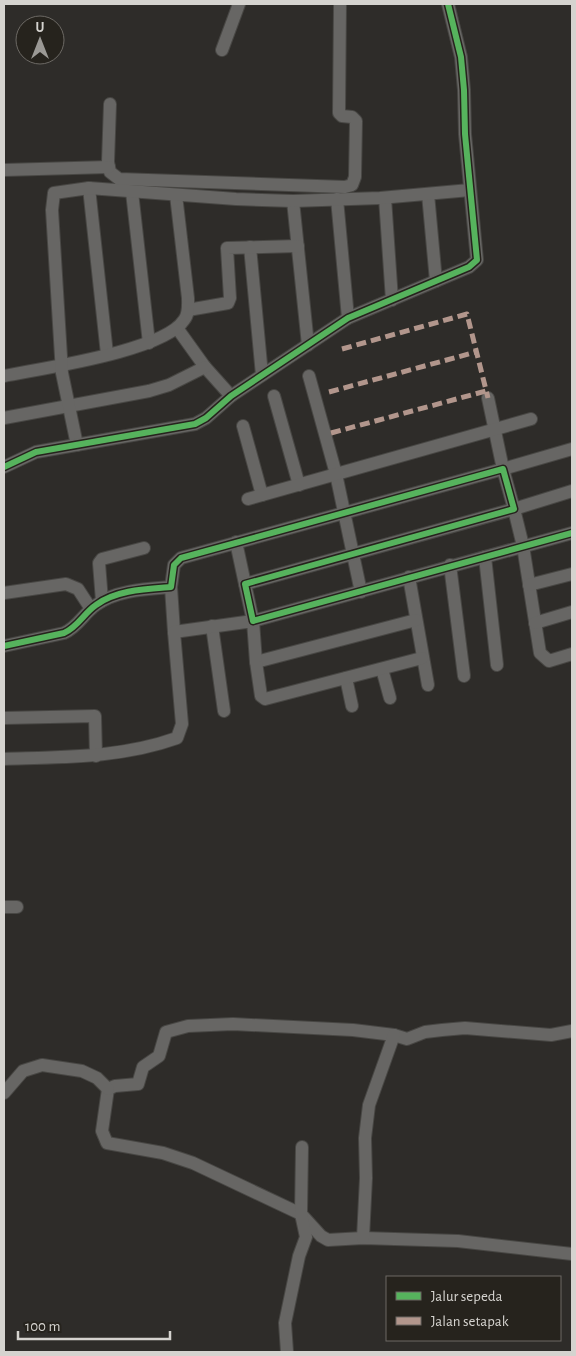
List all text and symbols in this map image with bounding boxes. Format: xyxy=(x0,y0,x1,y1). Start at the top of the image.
north arrow xyxy=(15,15,65,65)
text: U xyxy=(36,21,45,35)
legend xyxy=(386,1276,561,1341)
text: Jalur sepeda xyxy=(431,1289,503,1304)
scale bar xyxy=(18,1308,170,1340)
text: Jalan setapak xyxy=(431,1314,509,1329)
text: 100 m xyxy=(25,1319,60,1334)

